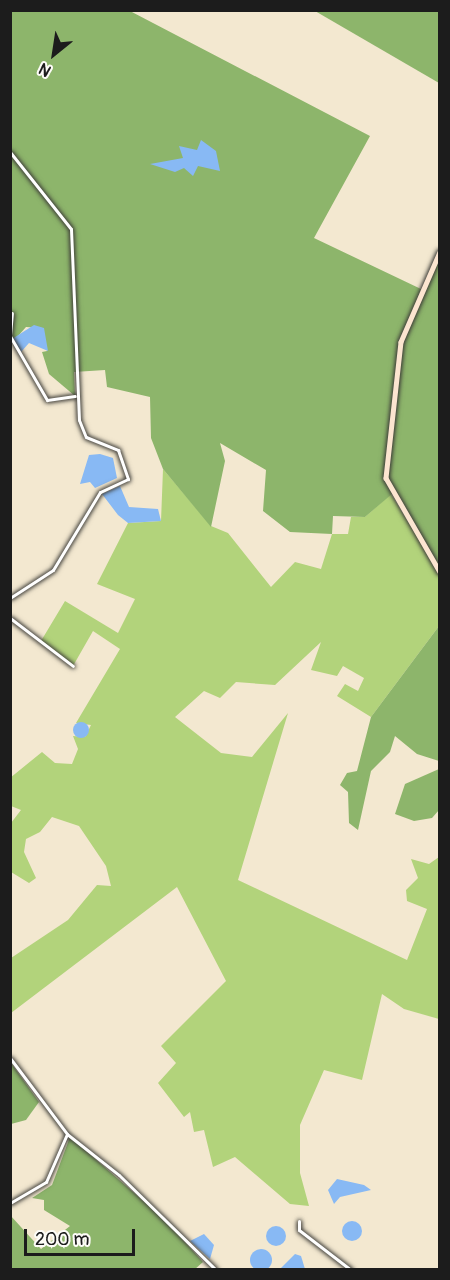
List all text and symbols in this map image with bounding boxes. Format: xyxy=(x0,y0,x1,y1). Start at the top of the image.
north arrow xyxy=(24,24,84,84)
text: N xyxy=(35,58,55,81)
scale bar xyxy=(27,1217,138,1255)
text: 200 m xyxy=(35,1228,90,1251)

